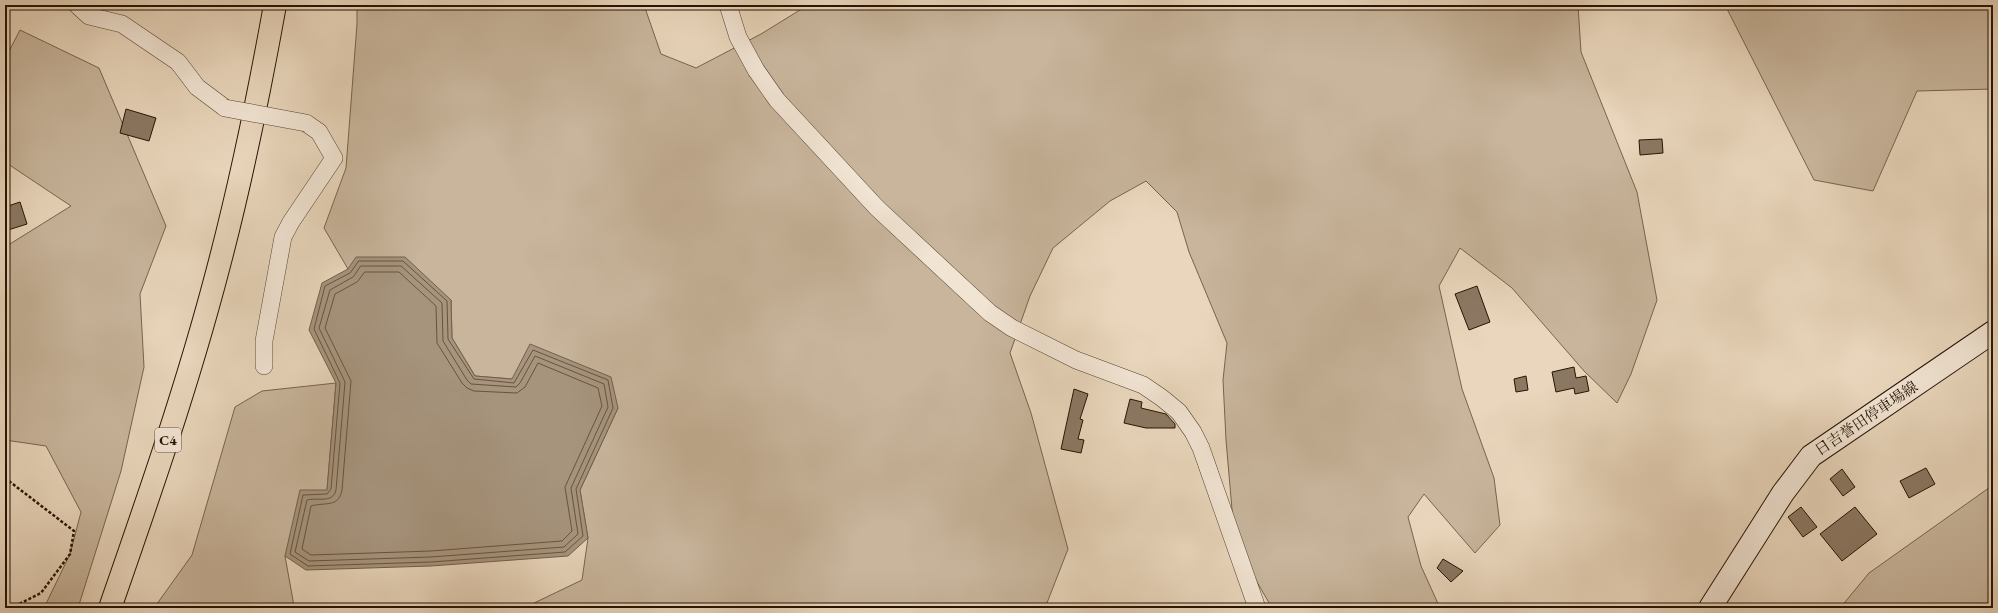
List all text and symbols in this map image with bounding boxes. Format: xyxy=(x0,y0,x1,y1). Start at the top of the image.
street label: 日吉誉田停車場線 xyxy=(1811,377,1921,459)
road number: C4 xyxy=(155,428,181,452)

